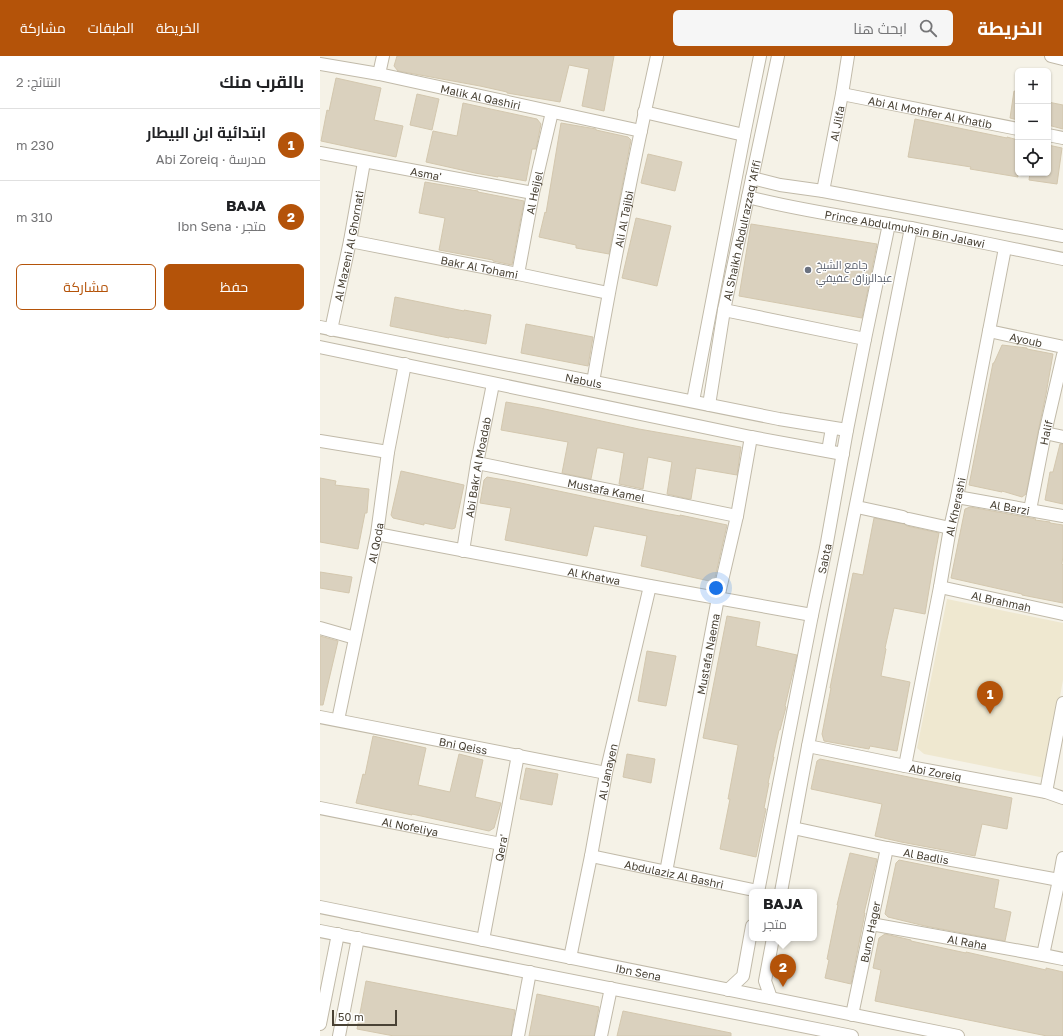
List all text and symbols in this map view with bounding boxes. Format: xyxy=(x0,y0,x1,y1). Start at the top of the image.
search box xyxy=(673,10,953,46)
text: الخريطة xyxy=(977,16,1043,39)
icon: search xyxy=(917,17,939,39)
text: مشاركة xyxy=(20,19,66,36)
text: الطبقات xyxy=(88,19,134,36)
text: الخريطة xyxy=(156,19,200,36)
text: ابحث هنا xyxy=(853,19,907,37)
map controls xyxy=(1015,68,1051,176)
button: + xyxy=(1015,68,1051,104)
text: بالقرب منك xyxy=(220,71,304,92)
text: النتائج: 2 xyxy=(16,74,61,90)
street label: Malik Al Qashiri xyxy=(439,81,522,111)
street label: Abi Al Mothfer Al Khatib xyxy=(867,93,994,130)
street label: Al Jilfa xyxy=(826,104,846,142)
button: − xyxy=(1015,104,1051,140)
text: ابتدائية ابن البيطار xyxy=(146,123,266,141)
text: 230 m xyxy=(16,137,54,153)
text: 1 xyxy=(288,137,294,153)
button: locate xyxy=(1015,140,1051,176)
text: مدرسة · Abi Zoreiq xyxy=(156,151,266,167)
street label: Al Shaikh Abdulrazzaq 'Afifi xyxy=(720,158,762,301)
street label: Asma' xyxy=(409,164,443,182)
street label: Al Heijel xyxy=(523,169,545,215)
street label: Al Mazeni Al Ghornati xyxy=(331,189,365,302)
street label: Ali Al Tajibi xyxy=(611,189,635,248)
text: BAJA xyxy=(226,196,266,214)
street label: Prince Abdulmuhsin Bin Jalawi xyxy=(824,207,986,249)
text: 310 m xyxy=(16,209,53,225)
text: 2 xyxy=(287,209,295,225)
text: متجر · Ibn Sena xyxy=(177,218,266,234)
street label: Bakr Al Tohami xyxy=(440,253,519,280)
place label: جامع الشيخ عبدالرزاق عفيفي xyxy=(816,258,893,287)
button: مشاركة xyxy=(16,264,156,310)
button: حفظ xyxy=(164,264,304,310)
marker: جامع الشيخ عبدالرزاق عفيفي xyxy=(803,265,813,275)
street label: Ayoub xyxy=(1009,329,1044,349)
street label: Nabuls xyxy=(564,370,604,390)
street label: Abi Bakr Al Moadab xyxy=(462,415,493,519)
street label: Halif xyxy=(1036,419,1054,446)
street label: Mustafa Kamel xyxy=(566,475,647,504)
street label: Al Kherashi xyxy=(942,476,967,537)
street label: Al Barzi xyxy=(989,497,1031,516)
street label: Al Qoda xyxy=(365,522,385,564)
street label: Sabta xyxy=(814,542,833,575)
street label: Al Khatwa xyxy=(567,564,622,587)
your location xyxy=(706,578,726,598)
street label: Al Brahmah xyxy=(970,588,1033,613)
street label: Mustafa Naema xyxy=(693,612,721,696)
pin: 1 xyxy=(977,681,1003,714)
street label: Bni Qeiss xyxy=(438,734,489,756)
street label: Al Janayen xyxy=(595,742,619,801)
street label: Abi Zoreiq xyxy=(908,760,963,783)
street label: Al Nofeliya xyxy=(381,814,440,838)
street label: Qera' xyxy=(492,833,509,862)
street label: Al Badlis xyxy=(902,845,950,866)
street label: Abdulaziz Al Bashri xyxy=(623,857,725,890)
popup xyxy=(749,889,817,941)
text: BAJA xyxy=(763,894,803,912)
street label: Buno Hager xyxy=(857,899,882,964)
text: متجر xyxy=(763,916,787,932)
street label: Al Raha xyxy=(947,931,988,951)
pin: 2 xyxy=(770,954,796,987)
street label: Ibn Sena xyxy=(615,960,662,982)
scale bar xyxy=(332,1008,397,1027)
text: 50 m xyxy=(338,1010,364,1023)

